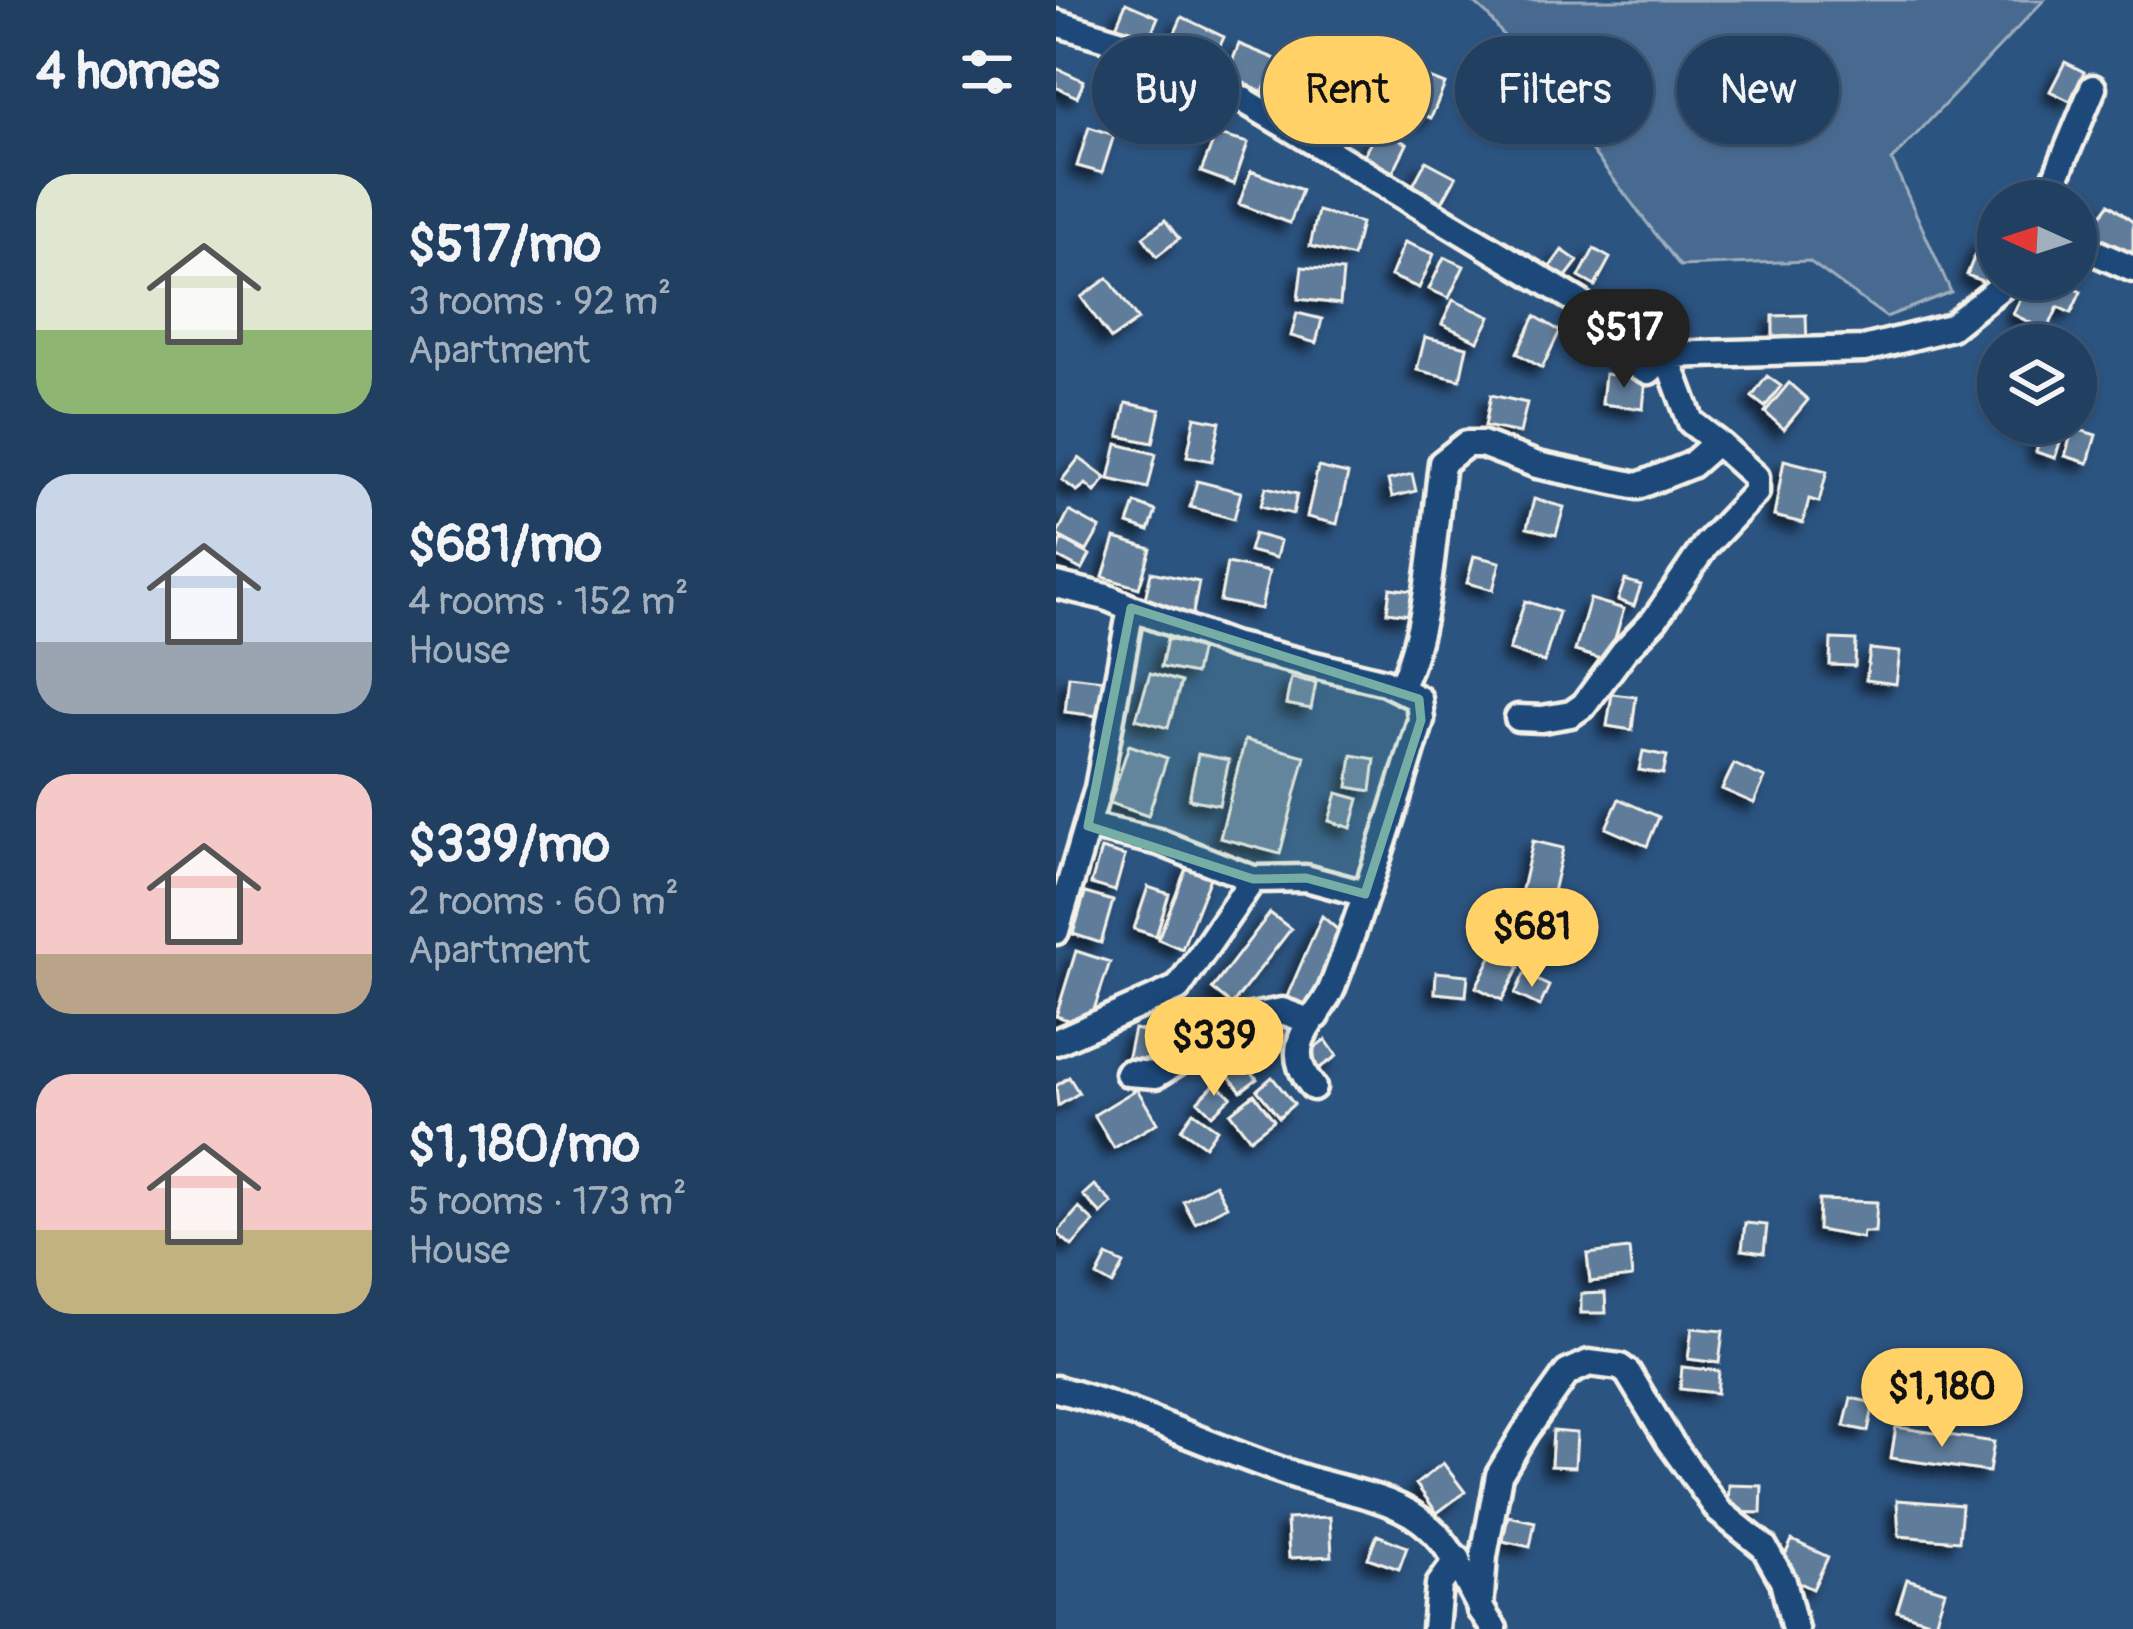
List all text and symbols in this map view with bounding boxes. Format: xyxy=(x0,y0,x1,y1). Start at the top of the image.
chip: Buy xyxy=(1092,36,1239,144)
chip: Rent xyxy=(1263,36,1431,144)
chip: Filters xyxy=(1455,36,1653,144)
chip: New xyxy=(1677,36,1839,144)
icon: filters xyxy=(954,39,1020,105)
text: 4 homes xyxy=(36,40,220,104)
north arrow xyxy=(1977,180,2097,300)
map controls xyxy=(1977,180,2097,444)
text: $517/mo xyxy=(408,213,601,277)
icon: home xyxy=(132,222,276,366)
text: 3 rooms · 92 m² xyxy=(408,277,671,326)
pin: $517 xyxy=(1553,289,1695,391)
text: $517 xyxy=(1585,303,1663,352)
button: layers xyxy=(1977,324,2097,444)
text: Apartment xyxy=(408,326,590,375)
text: $681/mo xyxy=(408,513,602,577)
icon: home xyxy=(132,522,276,666)
text: 4 rooms · 152 m² xyxy=(408,577,689,626)
text: House xyxy=(408,626,510,675)
text: $339/mo xyxy=(408,813,610,877)
icon: home xyxy=(132,822,276,966)
text: 2 rooms · 60 m² xyxy=(408,877,679,926)
pin: $681 xyxy=(1461,888,1603,990)
text: $681 xyxy=(1493,902,1571,951)
text: Apartment xyxy=(408,926,590,975)
pin: $339 xyxy=(1143,997,1285,1099)
text: $339 xyxy=(1172,1011,1256,1060)
text: $1,180/mo xyxy=(408,1113,640,1177)
icon: home xyxy=(132,1122,276,1266)
text: 5 rooms · 173 m² xyxy=(408,1177,687,1226)
text: House xyxy=(408,1226,510,1275)
pin: $1,180 xyxy=(1844,1348,2040,1450)
text: $1,180 xyxy=(1888,1362,1996,1411)

